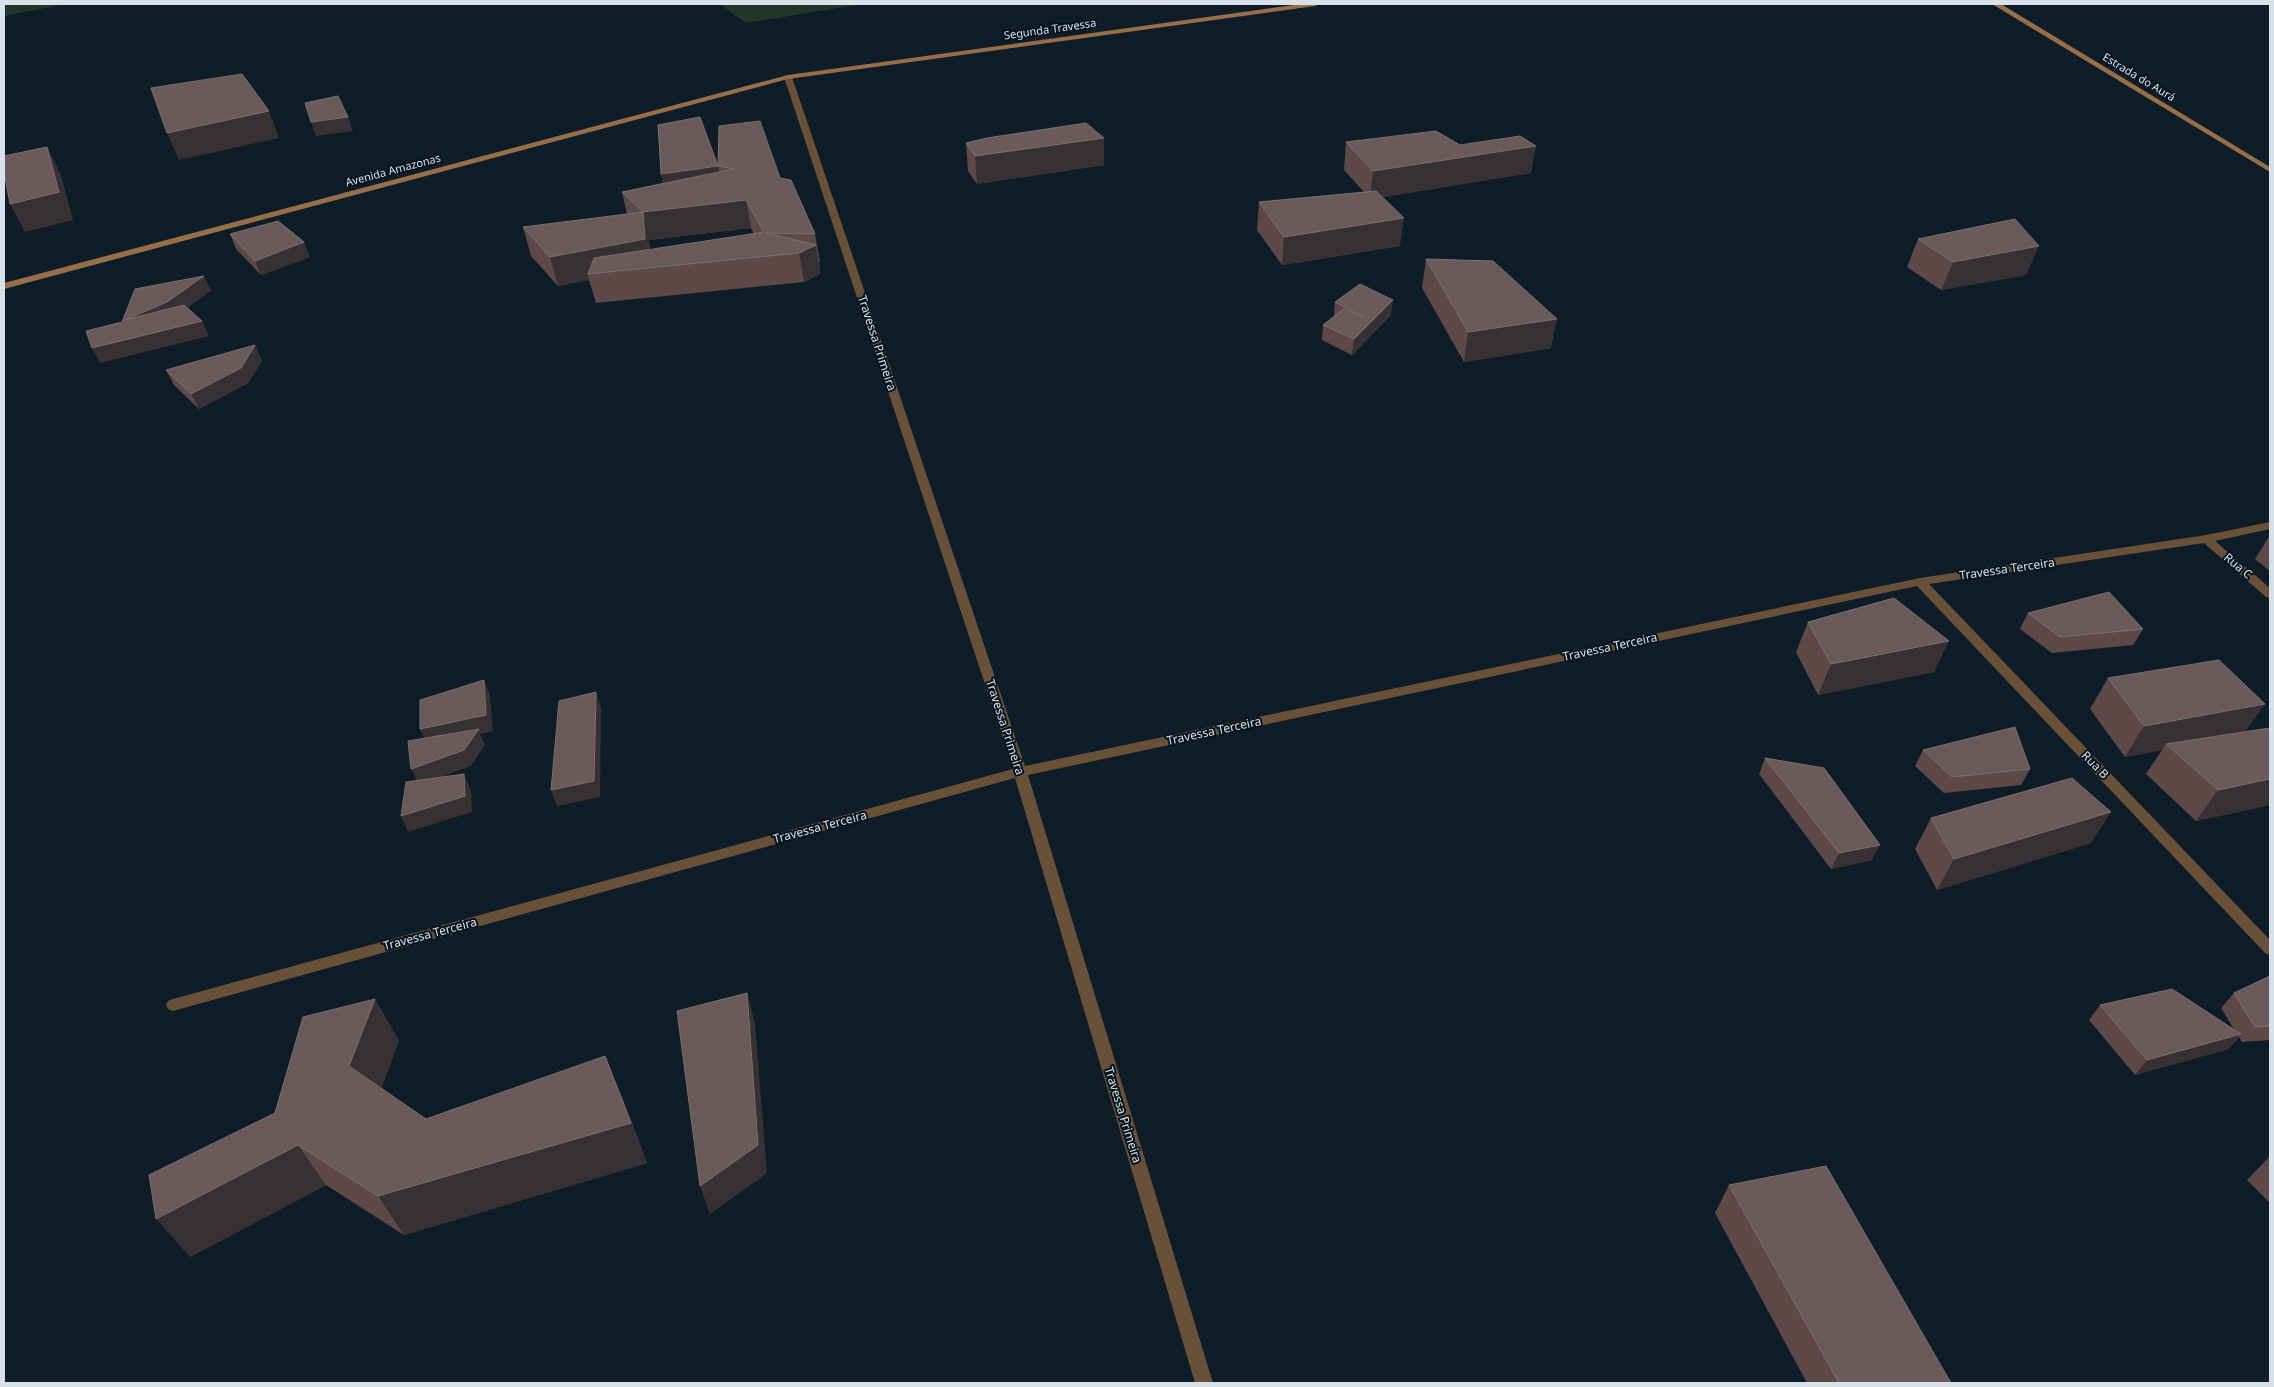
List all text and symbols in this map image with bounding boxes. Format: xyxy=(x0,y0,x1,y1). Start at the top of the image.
street label: Segunda Travessa xyxy=(1003,15,1097,42)
street label: Estrada do Aurá xyxy=(2100,49,2178,104)
street label: Avenida Amazonas xyxy=(344,150,442,189)
street label: Travessa Primeira xyxy=(854,293,901,393)
street label: Rua C xyxy=(2220,549,2256,583)
street label: Travessa Terceira xyxy=(1958,553,2056,584)
street label: Travessa Terceira xyxy=(1561,628,1659,665)
street label: Travessa Primeira xyxy=(982,677,1029,777)
street label: Travessa Terceira xyxy=(1165,712,1263,749)
street label: Rua B xyxy=(2078,747,2113,782)
street label: Travessa Terceira xyxy=(771,806,868,847)
street label: Travessa Terceira xyxy=(381,913,478,954)
street label: Travessa Primeira xyxy=(1101,1065,1146,1165)

